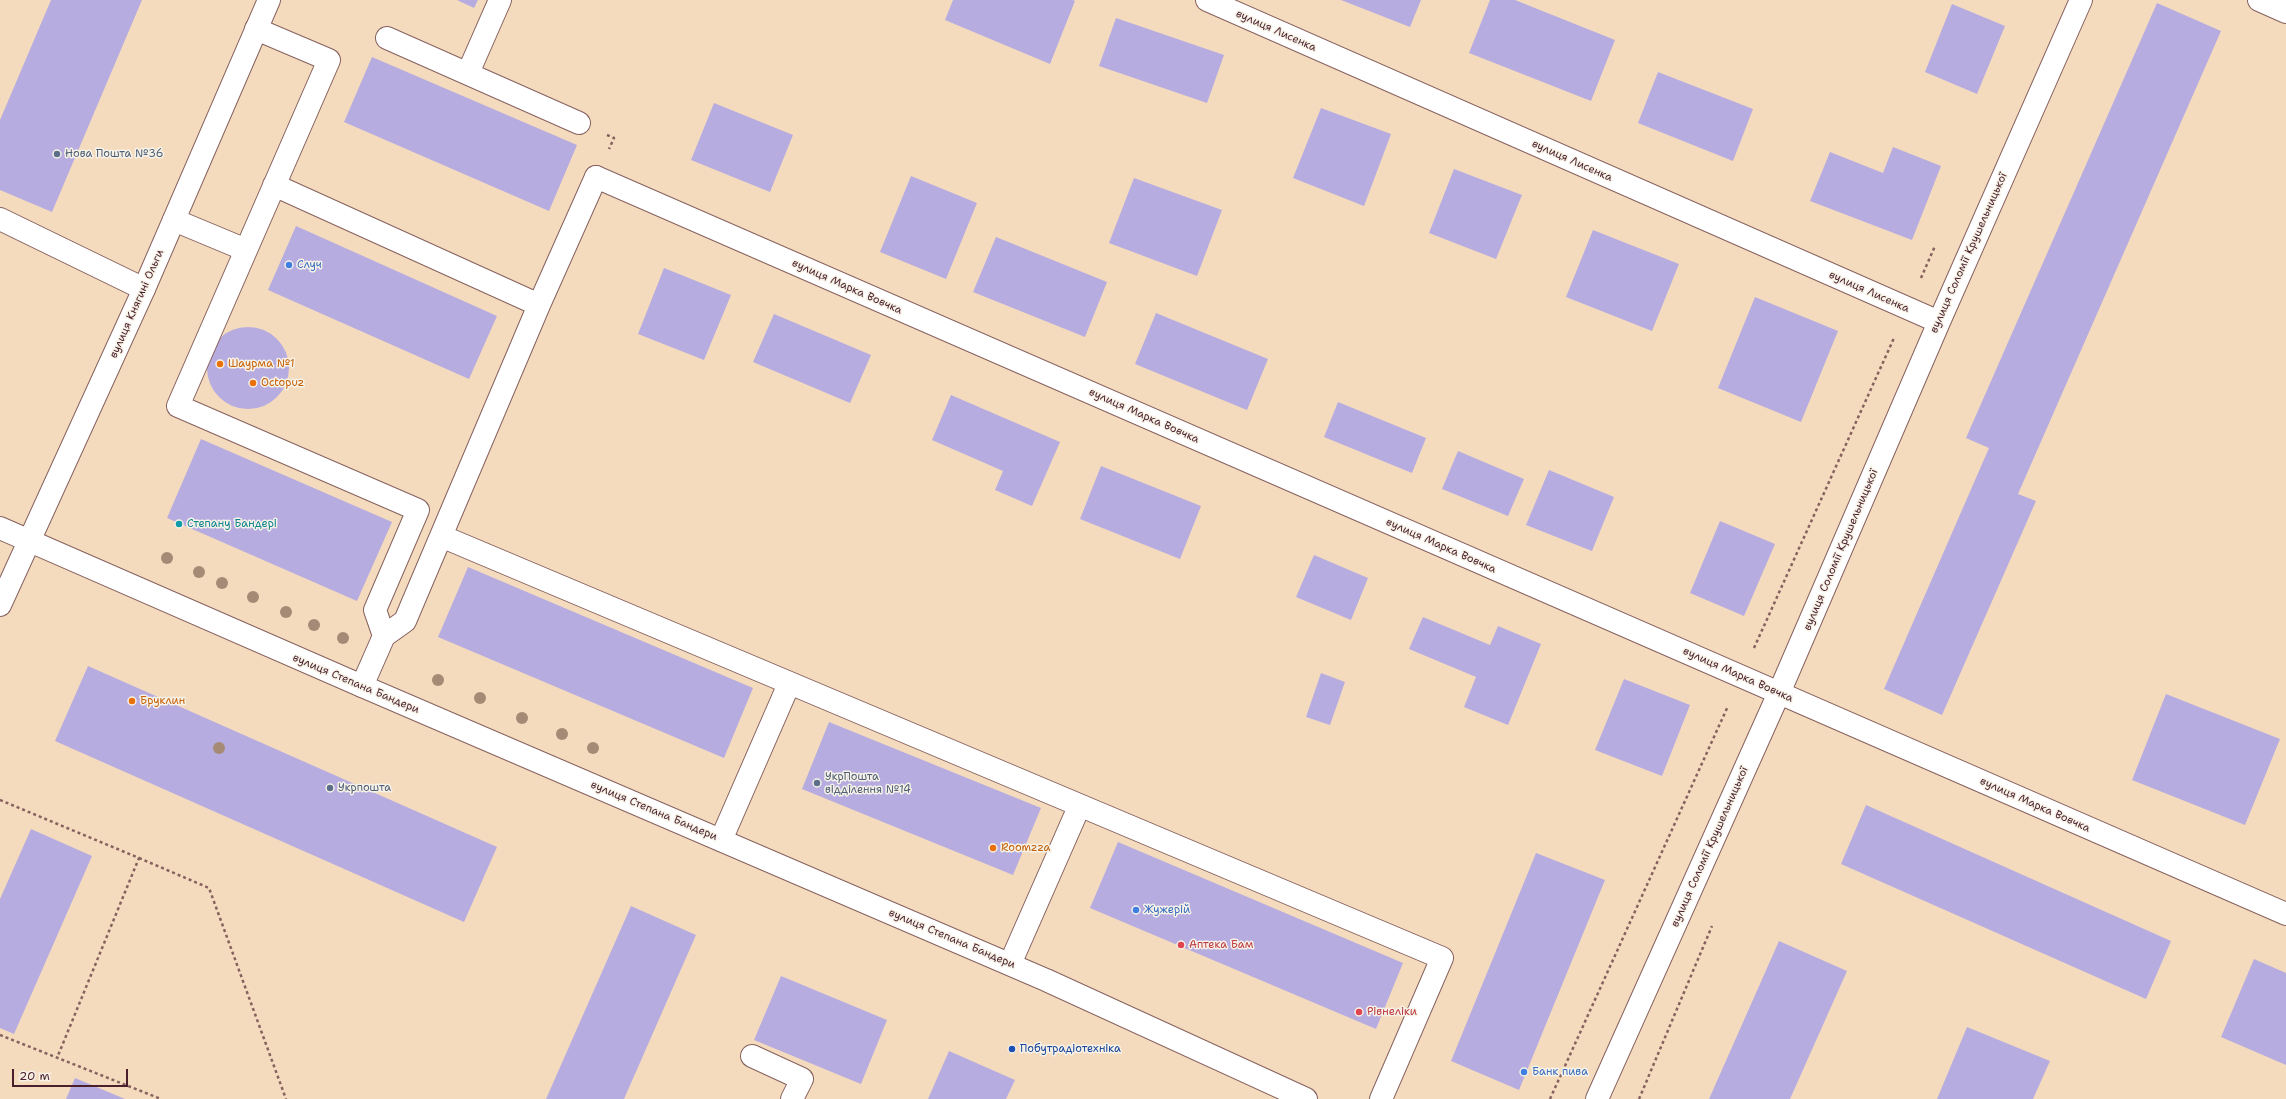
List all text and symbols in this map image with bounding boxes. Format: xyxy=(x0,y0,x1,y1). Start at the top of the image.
street label: вулиця Лисенка xyxy=(1234,7,1318,55)
street label: вулиця Лисенка xyxy=(1530,137,1614,185)
place label: Нова Пошта №36 xyxy=(65,147,163,161)
marker: Нова Пошта №36 xyxy=(52,149,62,159)
street label: вулиця Соломії Крушельницької xyxy=(1928,171,2010,335)
street label: вулиця Княгині Ольги xyxy=(107,248,167,360)
street label: вулиця Марка Вовчка xyxy=(790,257,904,317)
place label: Случ xyxy=(297,258,322,272)
marker: Случ xyxy=(284,260,294,270)
street label: вулиця Лисенка xyxy=(1827,268,1911,316)
place label: Шаурма №1 xyxy=(228,357,295,371)
marker: Шаурма №1 xyxy=(215,359,225,369)
place label: Octopuz xyxy=(261,376,304,390)
marker: Octopuz xyxy=(248,378,258,388)
street label: вулиця Марка Вовчка xyxy=(1087,386,1201,446)
street label: вулиця Соломії Крушельницької xyxy=(1801,467,1881,633)
street label: вулиця Марка Вовчка xyxy=(1384,516,1498,576)
place label: Степану Бандері xyxy=(187,517,277,531)
marker: Степану Бандері xyxy=(174,519,184,529)
street label: вулиця Марка Вовчка xyxy=(1681,645,1795,705)
street label: вулиця Степана Бандери xyxy=(291,651,421,717)
place label: Бруклин xyxy=(140,694,185,708)
marker: Бруклин xyxy=(127,696,137,706)
street label: вулиця Соломії Крушельницької xyxy=(1669,765,1751,929)
place label: УкрПошта відділення №14 xyxy=(825,770,911,796)
street label: вулиця Марка Вовчка xyxy=(1978,775,2092,835)
street label: вулиця Степана Бандери xyxy=(589,778,719,844)
marker: УкрПошта відділення №14 xyxy=(812,778,822,788)
place label: Укрпошта xyxy=(338,781,391,795)
marker: Укрпошта xyxy=(325,783,335,793)
place label: Roomzza xyxy=(1001,841,1050,855)
marker: Roomzza xyxy=(988,843,998,853)
place label: Жужерій xyxy=(1144,903,1190,917)
marker: Жужерій xyxy=(1131,905,1141,915)
street label: вулиця Степана Бандери xyxy=(887,906,1017,972)
place label: Аптека Бам xyxy=(1189,938,1253,952)
marker: Аптека Бам xyxy=(1176,940,1186,950)
place label: Рівнеліки xyxy=(1367,1005,1417,1019)
marker: Рівнеліки xyxy=(1354,1007,1364,1017)
place label: Побутрадіотехніка xyxy=(1020,1042,1121,1056)
marker: Побутрадіотехніка xyxy=(1007,1044,1017,1054)
scale bar xyxy=(14,1061,130,1087)
place label: Банк пива xyxy=(1532,1065,1588,1079)
marker: Банк пива xyxy=(1519,1067,1529,1077)
text: 20 m xyxy=(19,1068,50,1084)

